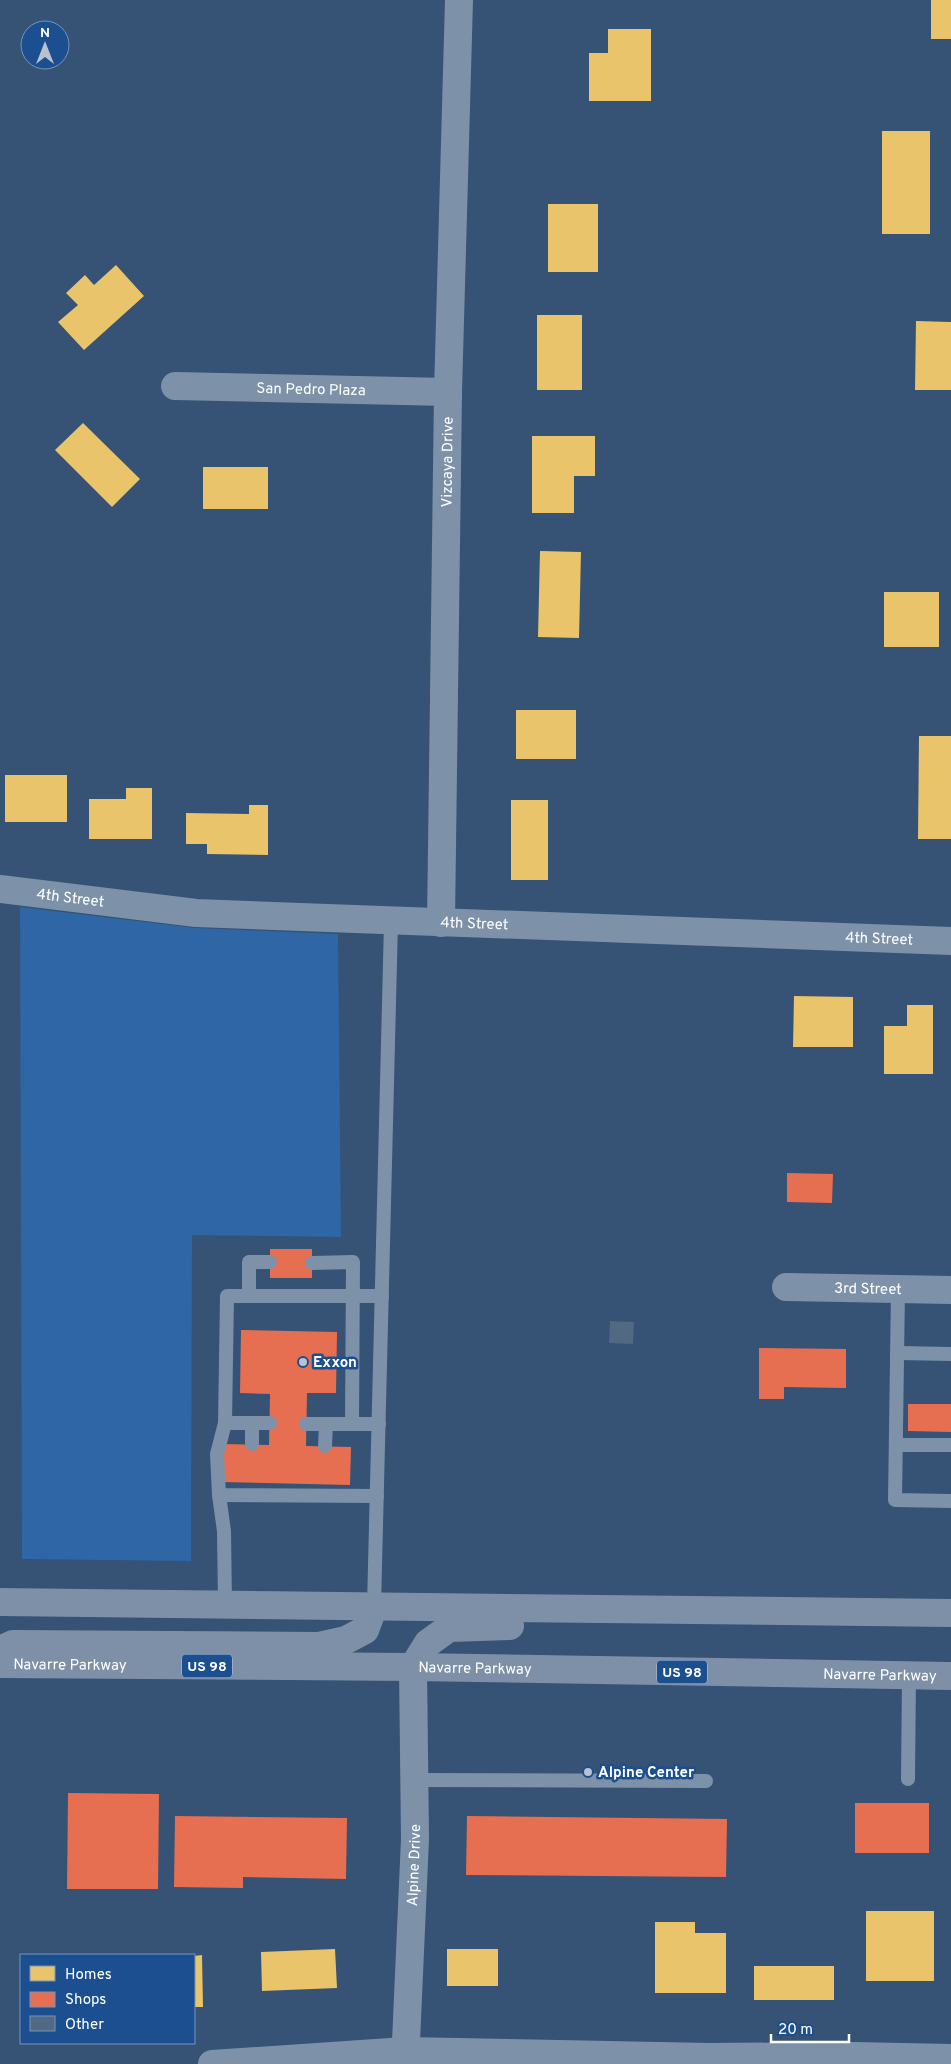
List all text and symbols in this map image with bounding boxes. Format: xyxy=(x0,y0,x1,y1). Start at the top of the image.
north arrow xyxy=(20,20,70,70)
text: N xyxy=(40,25,50,42)
street label: San Pedro Plaza xyxy=(256,380,366,401)
street label: Vizcaya Drive xyxy=(438,416,459,508)
street label: 4th Street xyxy=(35,886,105,913)
street label: 4th Street xyxy=(440,914,509,936)
street label: 4th Street xyxy=(845,929,913,951)
street label: 3rd Street xyxy=(834,1280,902,1300)
place label: Exxon xyxy=(313,1354,357,1373)
marker: Exxon xyxy=(297,1356,309,1368)
road number: US 98 xyxy=(182,1654,232,1678)
street label: Navarre Parkway xyxy=(13,1656,127,1676)
street label: Navarre Parkway xyxy=(418,1659,532,1680)
road number: US 98 xyxy=(657,1660,707,1684)
street label: Navarre Parkway xyxy=(823,1666,937,1687)
place label: Alpine Center xyxy=(598,1764,695,1783)
marker: Alpine Center xyxy=(582,1766,594,1778)
street label: Alpine Drive xyxy=(404,1824,426,1907)
legend xyxy=(20,1954,195,2044)
text: Homes xyxy=(65,1966,112,1985)
text: Shops xyxy=(65,1991,106,2010)
scale bar xyxy=(771,2012,848,2044)
text: Other xyxy=(65,2016,104,2035)
text: 20 m xyxy=(778,2021,813,2040)

